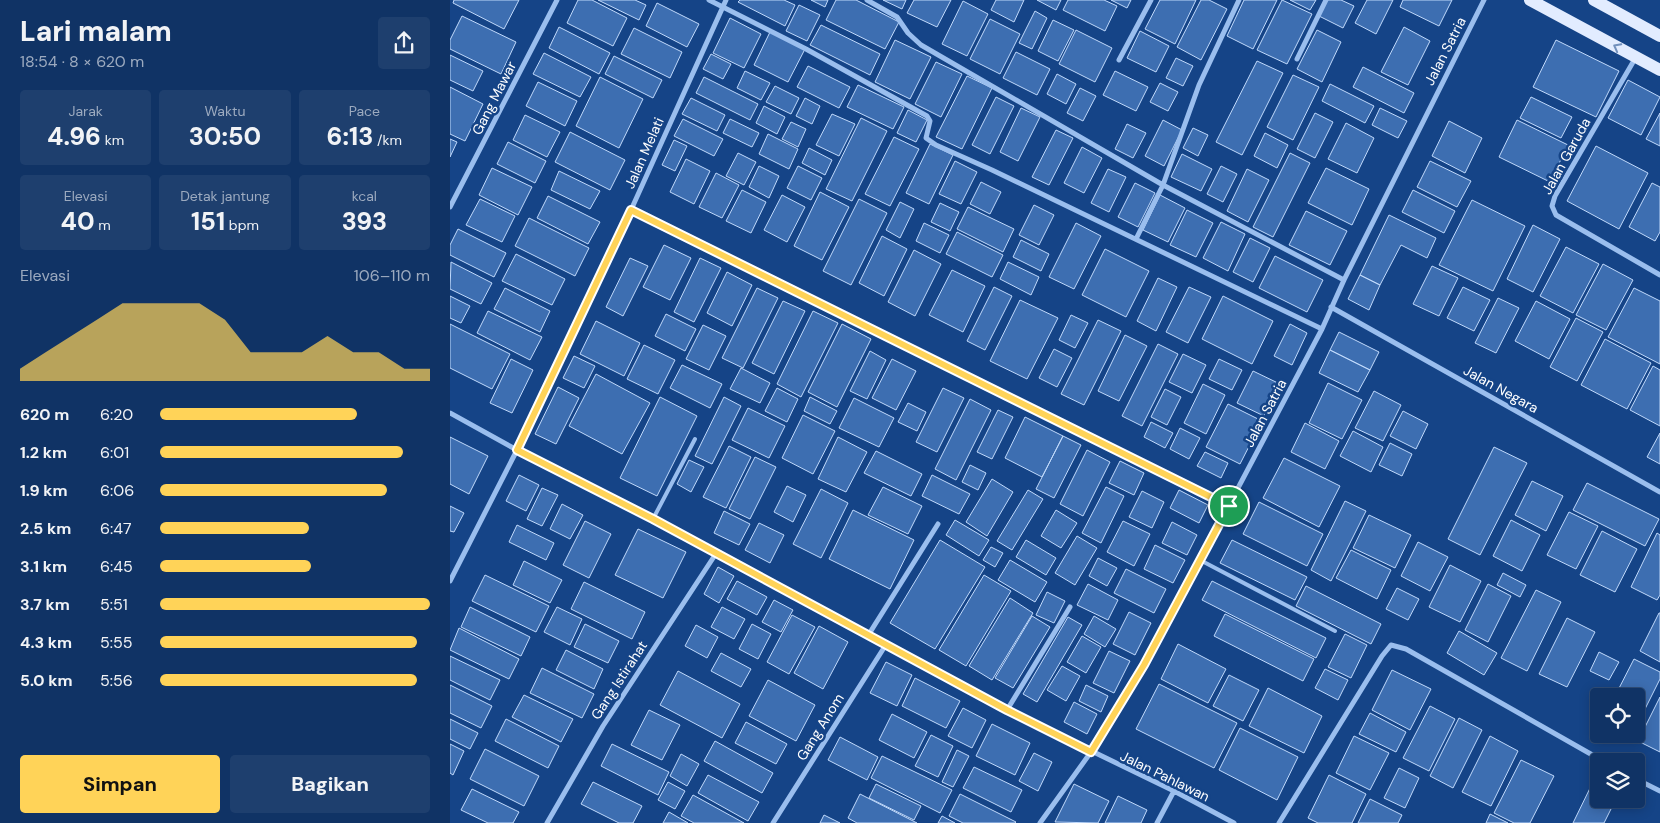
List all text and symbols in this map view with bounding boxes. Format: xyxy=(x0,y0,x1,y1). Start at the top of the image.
text: Lari malam xyxy=(20,13,172,50)
street label: Jalan Satria xyxy=(1420,14,1470,88)
button: share xyxy=(378,17,430,69)
one-way arrow xyxy=(1613,43,1622,53)
text: 18:54 · 8 × 620 m xyxy=(20,51,144,72)
street label: Gang Mawar xyxy=(468,58,520,138)
text: Jarak xyxy=(68,102,103,120)
text: Waktu xyxy=(204,102,246,120)
text: Pace xyxy=(349,102,380,120)
street label: Jalan Garuda xyxy=(1538,114,1594,198)
street label: Jalan Melati xyxy=(620,115,668,191)
text: 4.96 xyxy=(47,120,101,153)
text: 30:50 xyxy=(189,120,261,153)
text: 6:13 xyxy=(327,120,373,153)
text: km xyxy=(101,131,124,149)
text: /km xyxy=(373,131,402,149)
text: Elevasi xyxy=(64,187,108,205)
text: Detak jantung xyxy=(180,187,270,205)
text: kcal xyxy=(352,187,377,205)
text: 40 xyxy=(61,205,95,238)
text: 151 xyxy=(191,205,225,238)
text: 393 xyxy=(342,205,387,238)
text: m xyxy=(95,216,111,234)
text: bpm xyxy=(225,216,259,234)
text: Elevasi xyxy=(20,265,70,286)
text: 106–110 m xyxy=(354,265,430,286)
street label: Jalan Negara xyxy=(1460,361,1542,417)
street label: Jalan Satria xyxy=(1240,376,1290,450)
text: 620 m xyxy=(20,404,69,425)
text: 6:20 xyxy=(100,404,133,425)
text: 1.2 km xyxy=(20,442,67,463)
text: 6:01 xyxy=(100,442,129,463)
text: 1.9 km xyxy=(20,480,68,501)
text: 6:06 xyxy=(100,480,134,501)
pin xyxy=(1208,485,1250,527)
icon: arrive xyxy=(1215,492,1243,520)
text: 2.5 km xyxy=(20,518,71,539)
text: 6:47 xyxy=(100,518,132,539)
text: 3.1 km xyxy=(20,556,67,577)
text: 6:45 xyxy=(100,556,133,577)
text: 3.7 km xyxy=(20,594,70,615)
text: 5:51 xyxy=(100,594,128,615)
text: 4.3 km xyxy=(20,632,72,653)
text: 5:55 xyxy=(100,632,133,653)
street label: Gang Istirahat xyxy=(587,637,651,723)
text: 5.0 km xyxy=(20,670,73,691)
text: 5:56 xyxy=(100,670,133,691)
map controls xyxy=(1590,688,1645,808)
button: locate xyxy=(1590,688,1645,743)
street label: Gang Anom xyxy=(792,690,848,764)
street label: Jalan Pahlawan xyxy=(1117,747,1213,805)
button: layers xyxy=(1590,753,1645,808)
button: Simpan xyxy=(20,755,220,813)
button: Bagikan xyxy=(230,755,430,813)

